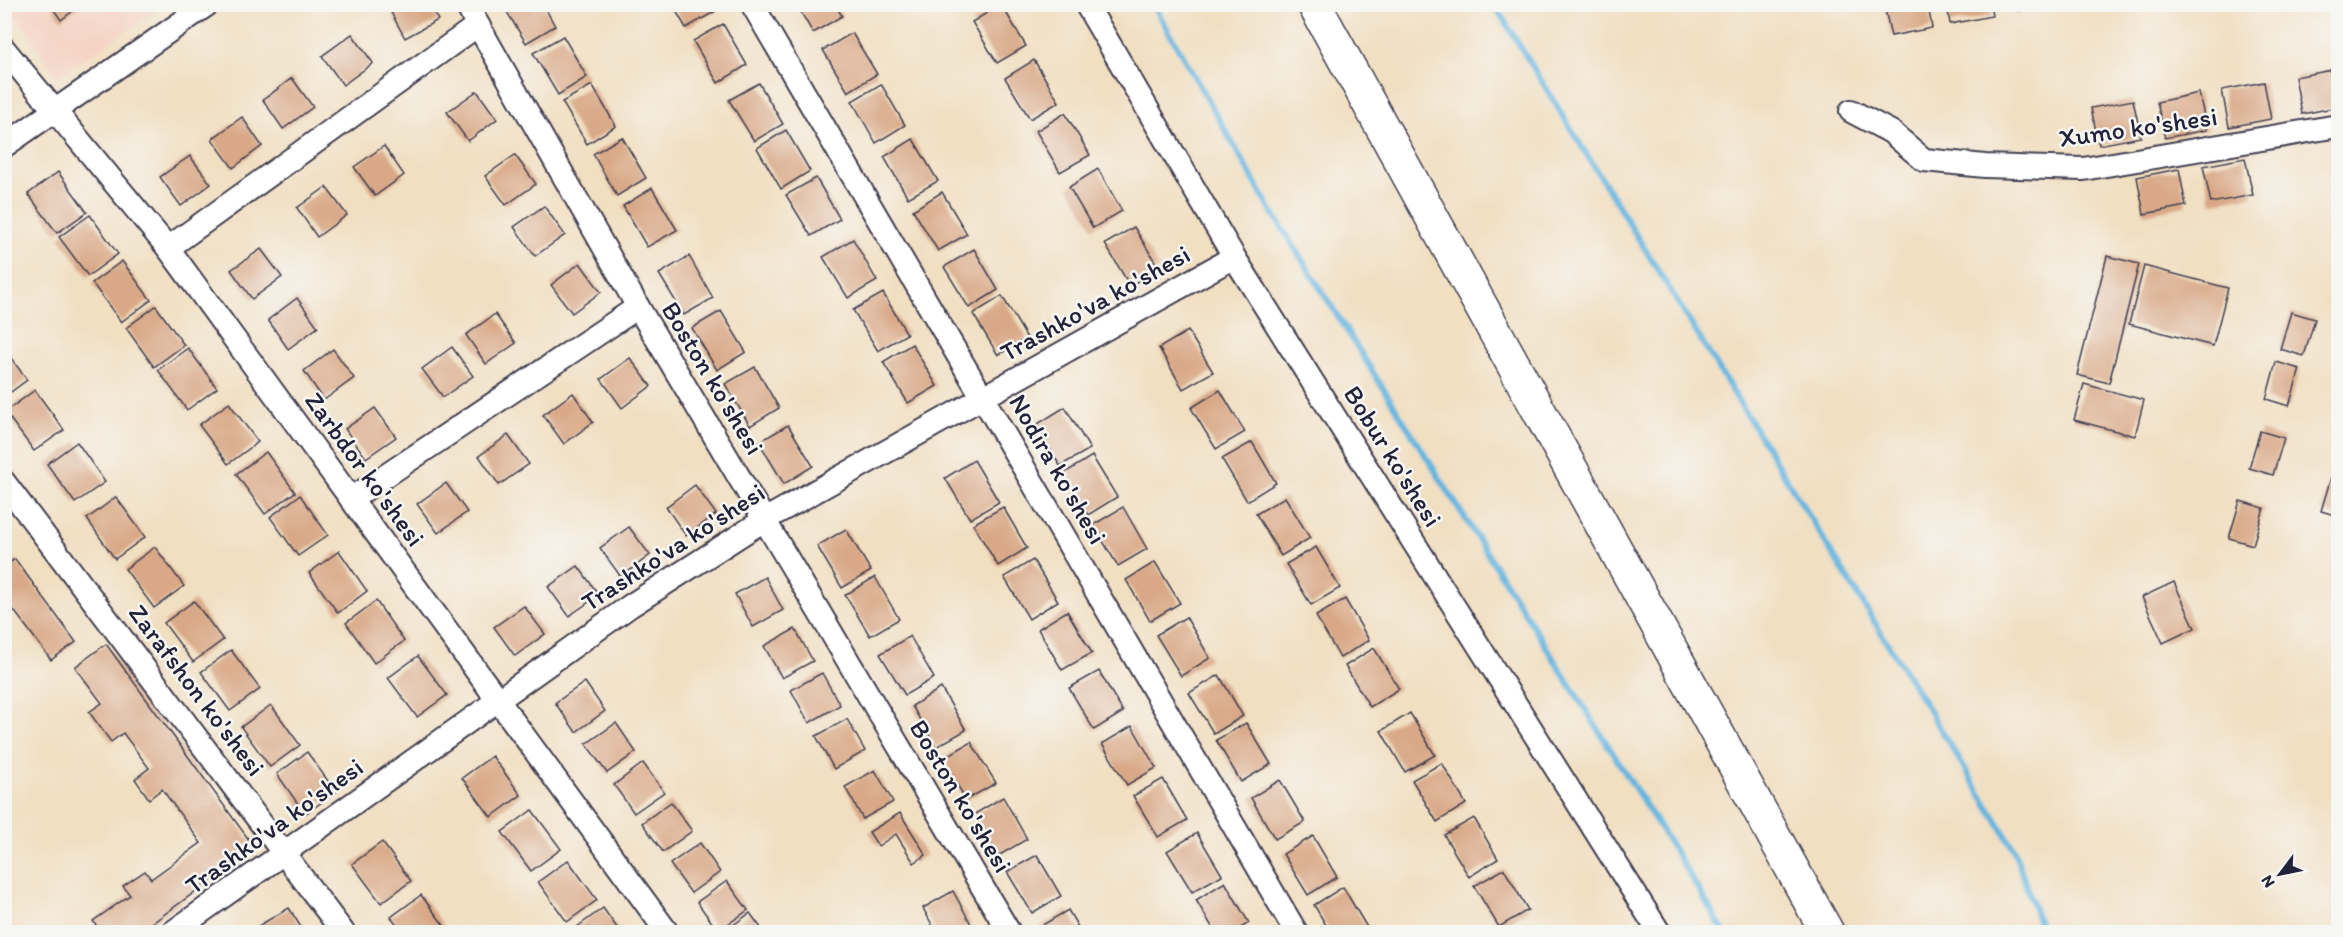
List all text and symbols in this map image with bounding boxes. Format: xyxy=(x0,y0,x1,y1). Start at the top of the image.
street label: Xumo ko'shesi xyxy=(2057,100,2219,154)
street label: Trashko'va ko'shesi xyxy=(995,238,1195,368)
street label: Boston ko'shesi xyxy=(655,296,771,460)
street label: Bobur ko'shesi xyxy=(1337,379,1449,533)
street label: Zarbdor ko'shesi xyxy=(298,385,432,553)
street label: Nodira ko'shesi xyxy=(1002,388,1114,550)
street label: Trashko'va ko'shesi xyxy=(575,476,771,618)
street label: Zarafshon ko'shesi xyxy=(122,598,272,782)
street label: Boston ko'shesi xyxy=(903,714,1019,878)
street label: Trashko'va ko'shesi xyxy=(179,751,369,901)
north arrow xyxy=(2250,844,2310,904)
text: N xyxy=(2257,872,2279,891)

